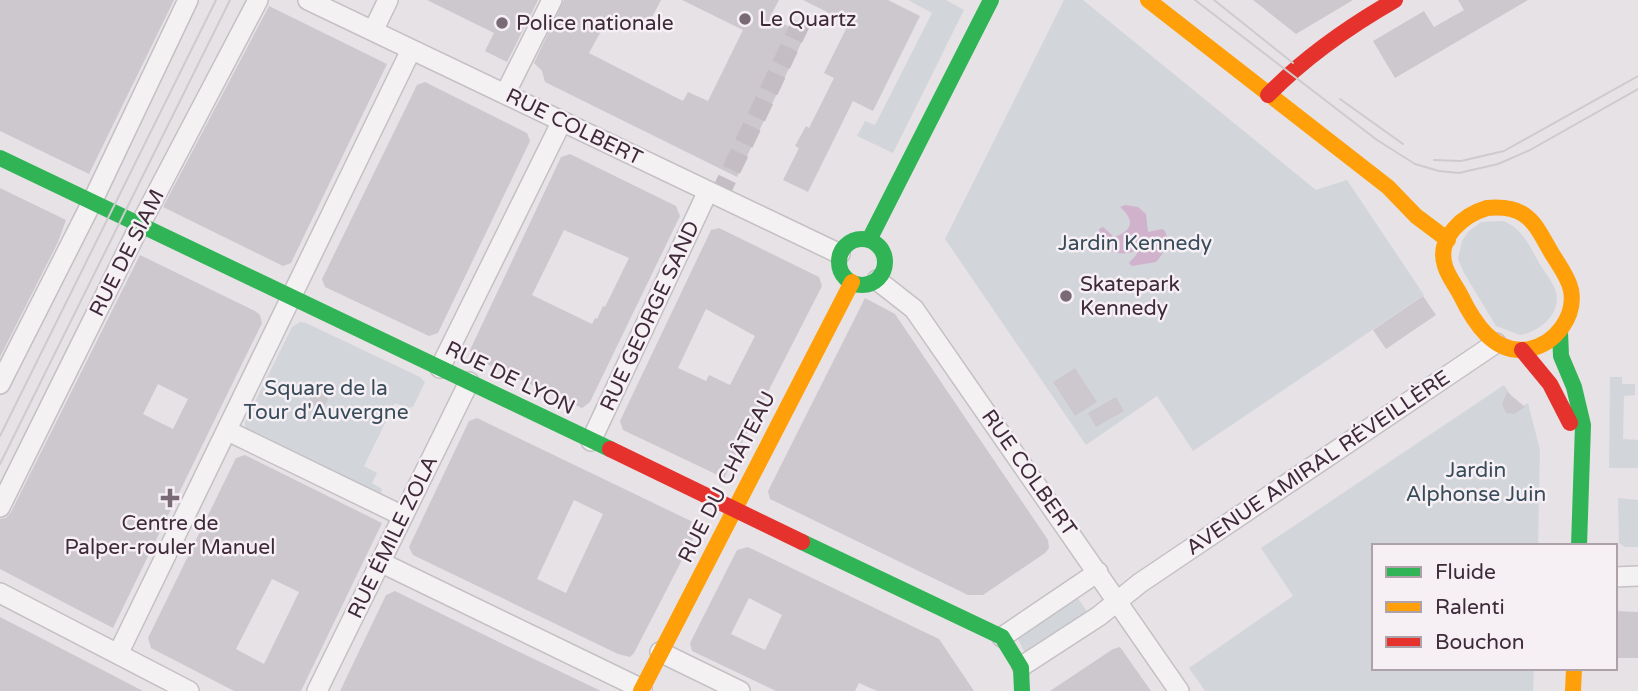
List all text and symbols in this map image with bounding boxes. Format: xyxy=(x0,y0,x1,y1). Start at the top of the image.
place label: Le Quartz xyxy=(759,7,856,32)
place label: Police nationale xyxy=(516,11,674,36)
marker: Le Quartz xyxy=(737,11,753,27)
marker: Police nationale xyxy=(494,15,510,31)
street label: RUE COLBERT xyxy=(502,83,647,171)
street label: RUE DE SIAM xyxy=(84,185,170,321)
street label: RUE GEORGE SAND xyxy=(595,217,705,415)
park label: Jardin Kennedy xyxy=(1058,231,1212,256)
place label: Skatepark Kennedy xyxy=(1080,272,1180,321)
marker: Skatepark Kennedy xyxy=(1058,288,1074,304)
street label: RUE DE LYON xyxy=(441,336,579,420)
street label: AVENUE AMIRAL RÉVEILLÈRE xyxy=(1181,365,1455,561)
park label: Square de la Tour d'Auvergne xyxy=(243,376,409,425)
street label: RUE DU CHÂTEAU xyxy=(673,387,781,567)
street label: RUE COLBERT xyxy=(976,405,1082,541)
street label: RUE ÉMILE ZOLA xyxy=(343,451,443,623)
park label: Jardin Alphonse Juin xyxy=(1406,458,1546,507)
marker: Centre de Palper-rouler Manuel xyxy=(160,488,180,508)
place label: Centre de Palper-rouler Manuel xyxy=(65,511,275,560)
legend xyxy=(1372,544,1617,670)
text: Fluide xyxy=(1435,560,1496,585)
text: Ralenti xyxy=(1435,595,1505,620)
text: Bouchon xyxy=(1435,630,1525,655)

